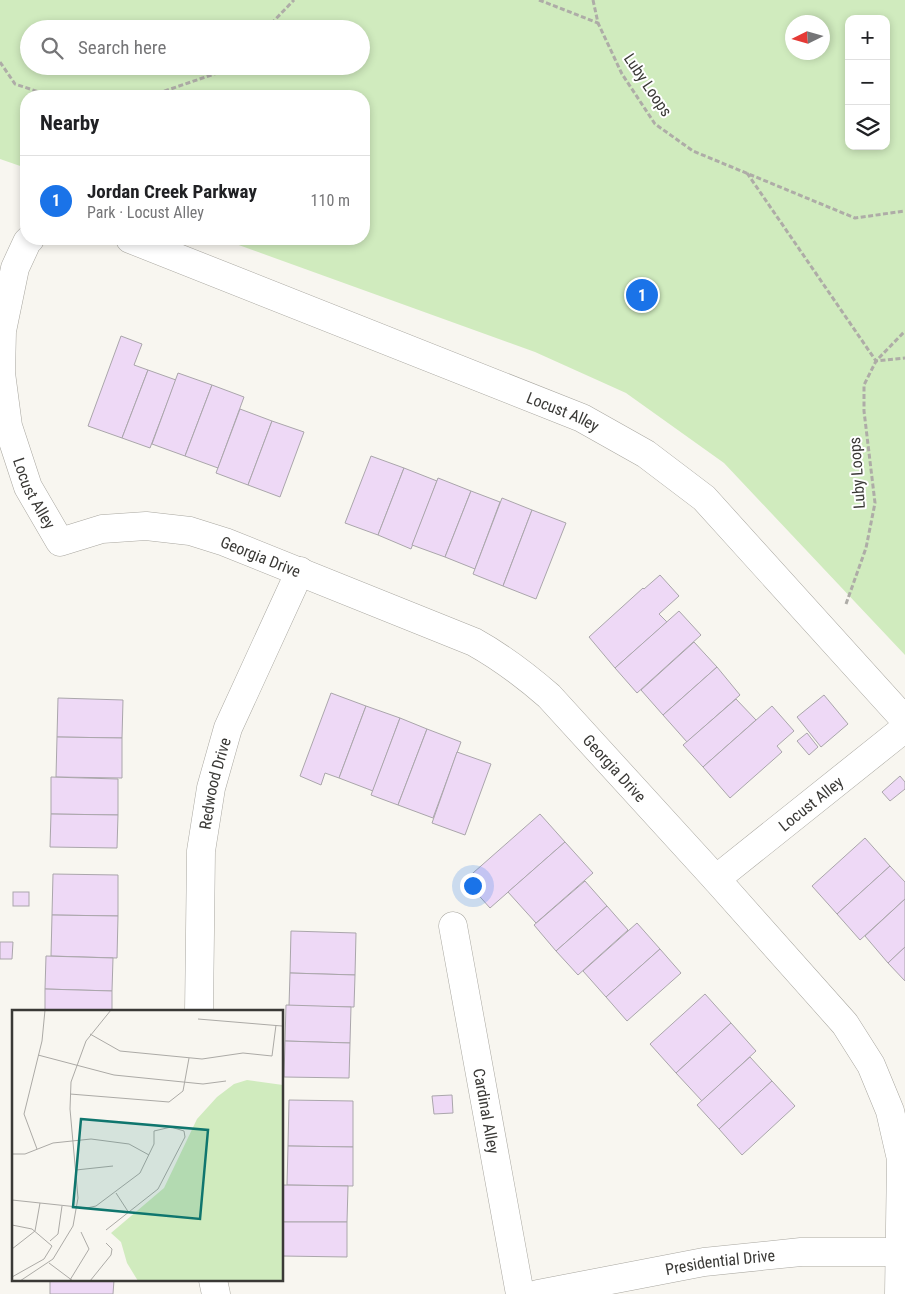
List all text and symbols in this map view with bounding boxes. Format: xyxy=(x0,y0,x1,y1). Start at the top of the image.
north arrow xyxy=(785,15,830,60)
map controls xyxy=(845,15,890,150)
button: + xyxy=(845,15,890,60)
search box xyxy=(20,20,370,75)
icon: search xyxy=(38,34,66,62)
text: Search here xyxy=(78,36,166,59)
street label: Luby Loops xyxy=(620,50,676,120)
button: − xyxy=(845,60,890,105)
button: layers xyxy=(845,105,890,150)
text: Nearby xyxy=(40,111,99,135)
text: Jordan Creek Parkway xyxy=(87,180,257,203)
text: 1 xyxy=(52,191,60,210)
text: 110 m xyxy=(311,191,350,210)
text: Park · Locust Alley xyxy=(87,203,204,222)
pin: 1 xyxy=(626,276,658,314)
street label: Locust Alley xyxy=(524,388,603,435)
street label: Luby Loops xyxy=(845,436,869,510)
street label: Locust Alley xyxy=(9,455,60,532)
street label: Georgia Drive xyxy=(218,532,303,581)
street label: Georgia Drive xyxy=(579,730,650,806)
street label: Redwood Drive xyxy=(195,735,234,831)
street label: Locust Alley xyxy=(774,772,847,835)
your location xyxy=(460,873,486,899)
inset map xyxy=(12,1010,284,1282)
street label: Cardinal Alley xyxy=(470,1067,504,1156)
street label: Presidential Drive xyxy=(664,1245,776,1279)

